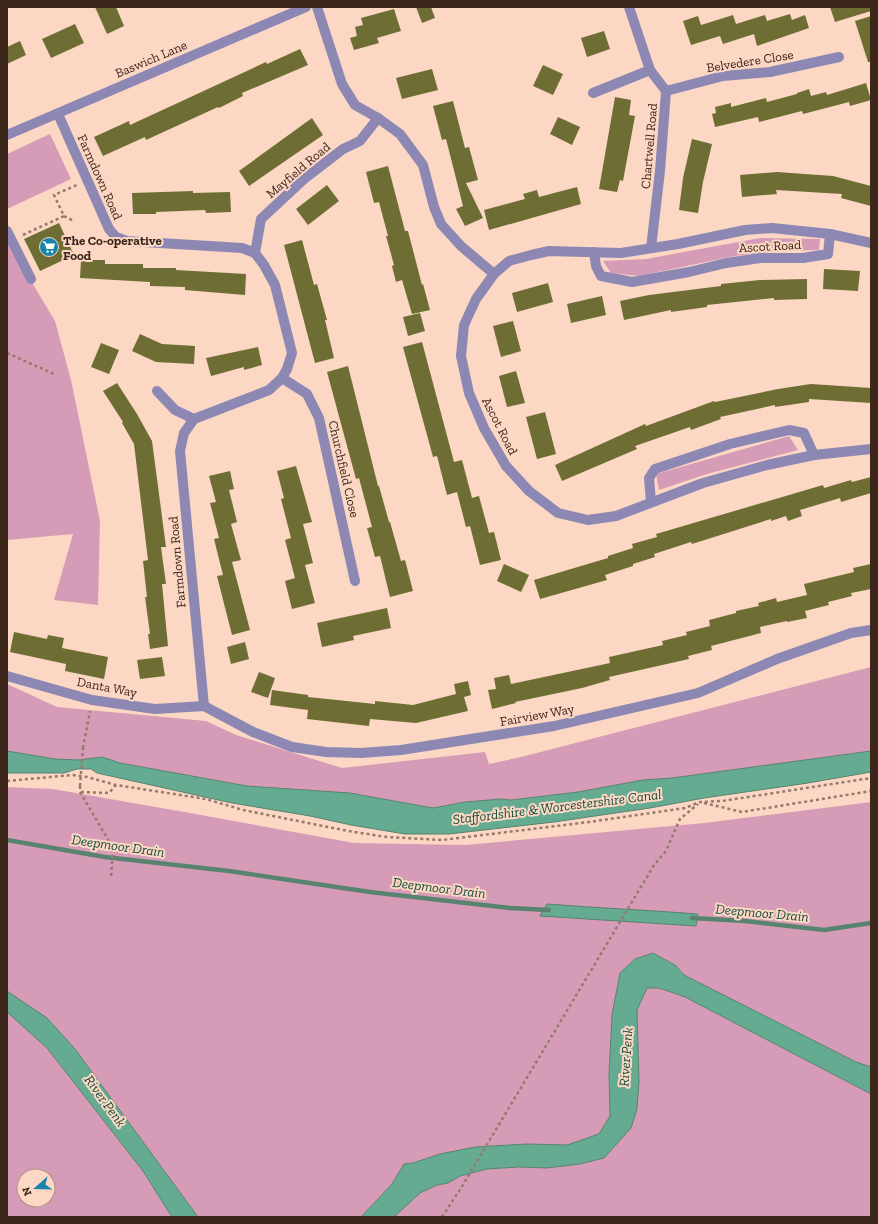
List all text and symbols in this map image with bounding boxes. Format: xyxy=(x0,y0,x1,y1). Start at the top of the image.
street label: Baswich Lane xyxy=(113,37,189,81)
street label: Belvedere Close xyxy=(705,47,795,75)
street label: Chartwell Road xyxy=(638,103,660,189)
street label: Farmdown Road xyxy=(74,132,126,222)
street label: Mayfield Road xyxy=(263,139,333,201)
place label: The Co-operative Food xyxy=(63,233,162,263)
supermarket icon: The Co-operative Food xyxy=(38,236,60,258)
street label: Ascot Road xyxy=(738,237,802,255)
street label: Ascot Road xyxy=(479,395,521,457)
street label: Churchfield Close xyxy=(326,419,362,519)
street label: Farmdown Road xyxy=(166,516,188,608)
street label: Danta Way xyxy=(76,674,139,700)
street label: Fairview Way xyxy=(499,701,576,729)
water label: Staffordshire & Worcestershire Canal xyxy=(452,786,662,828)
water label: Deepmoor Drain xyxy=(70,831,166,861)
water label: Deepmoor Drain xyxy=(391,874,487,902)
water label: Deepmoor Drain xyxy=(715,900,809,926)
water label: River Penk xyxy=(615,1027,637,1087)
water label: River Penk xyxy=(81,1072,129,1130)
north arrow xyxy=(16,1168,56,1208)
text: N xyxy=(19,1185,35,1197)

